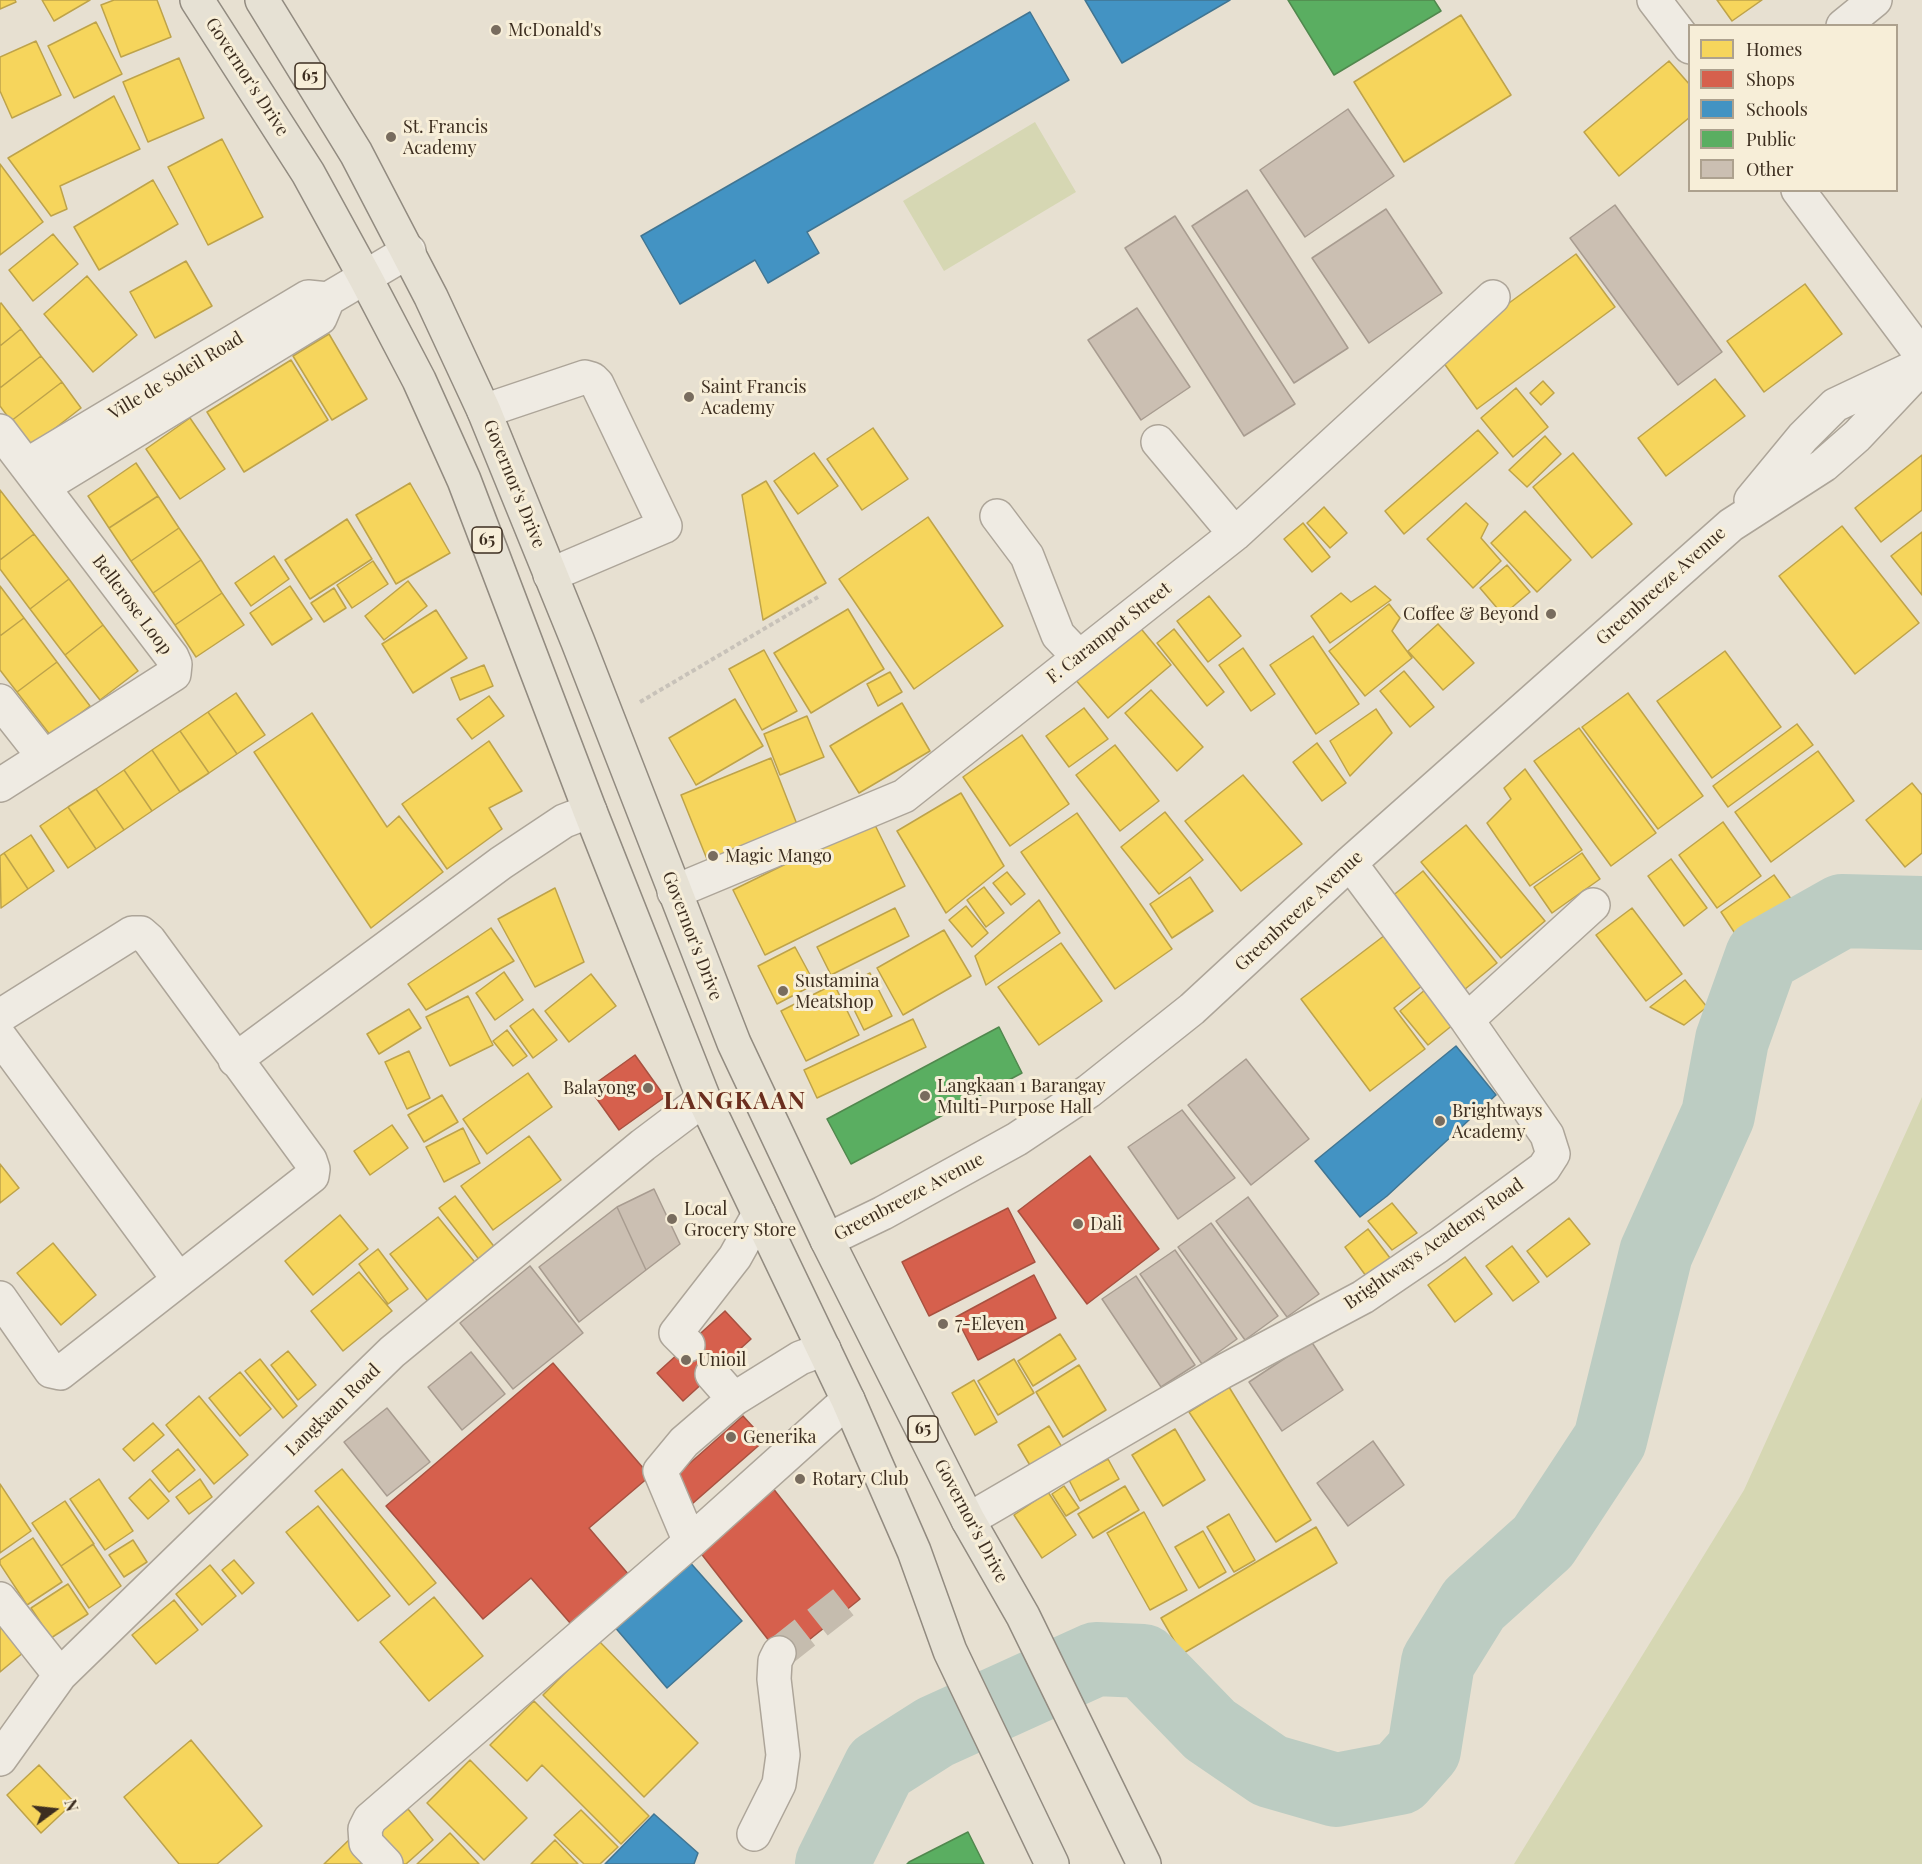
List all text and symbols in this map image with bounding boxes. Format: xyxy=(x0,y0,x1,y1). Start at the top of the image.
street label: Governor's Drive xyxy=(201,14,293,140)
place label: McDonald's xyxy=(508,19,602,41)
marker: McDonald's xyxy=(489,23,503,37)
legend xyxy=(1688,24,1898,192)
text: Homes xyxy=(1746,37,1802,61)
road number: 65 xyxy=(295,63,325,89)
text: Shops xyxy=(1746,67,1795,91)
text: Schools xyxy=(1746,97,1808,121)
place label: St. Francis Academy xyxy=(403,116,488,158)
text: Public xyxy=(1746,127,1796,151)
marker: St. Francis Academy xyxy=(384,130,398,144)
text: Other xyxy=(1746,157,1793,181)
street label: Ville de Soleil Road xyxy=(105,327,247,425)
place label: Saint Francis Academy xyxy=(701,376,807,418)
marker: Saint Francis Academy xyxy=(682,390,696,404)
street label: Governor's Drive xyxy=(478,417,550,551)
street label: Greenbreeze Avenue xyxy=(1592,522,1730,650)
road number: 65 xyxy=(472,527,502,553)
street label: Bellerose Loop xyxy=(87,551,177,659)
street label: F. Carampot Street xyxy=(1042,578,1176,688)
place label: Coffee & Beyond xyxy=(1403,603,1539,625)
marker: Coffee & Beyond xyxy=(1544,607,1558,621)
place label: Magic Mango xyxy=(725,845,832,867)
street label: Greenbreeze Avenue xyxy=(1231,846,1367,976)
marker: Magic Mango xyxy=(706,849,720,863)
street label: Governor's Drive xyxy=(657,868,727,1004)
place label: Sustamina Meatshop xyxy=(795,970,880,1012)
marker: Sustamina Meatshop xyxy=(776,984,790,998)
place label: Langkaan 1 Barangay Multi-Purpose Hall xyxy=(937,1075,1106,1118)
place label: Balayong xyxy=(563,1077,636,1099)
marker: Balayong xyxy=(641,1081,655,1095)
district label: LANGKAAN xyxy=(664,1088,806,1116)
marker: Langkaan 1 Barangay Multi-Purpose Hall xyxy=(918,1089,932,1103)
place label: Brightways Academy xyxy=(1452,1100,1542,1142)
marker: Brightways Academy xyxy=(1433,1114,1447,1128)
street label: Greenbreeze Avenue xyxy=(830,1148,988,1246)
street label: Brightways Academy Road xyxy=(1340,1174,1528,1314)
place label: Local Grocery Store xyxy=(684,1198,796,1240)
marker: Local Grocery Store xyxy=(665,1212,679,1226)
place label: Dali xyxy=(1090,1213,1122,1235)
marker: Dali xyxy=(1071,1217,1085,1231)
place label: 7-Eleven xyxy=(955,1313,1025,1335)
marker: 7-Eleven xyxy=(936,1317,950,1331)
place label: Unioil xyxy=(698,1349,746,1371)
marker: Unioil xyxy=(679,1353,693,1367)
street label: Langkaan Road xyxy=(281,1359,385,1461)
road number: 65 xyxy=(908,1416,938,1442)
place label: Generika xyxy=(743,1426,817,1448)
marker: Generika xyxy=(724,1430,738,1444)
street label: Governor's Drive xyxy=(929,1456,1013,1586)
place label: Rotary Club xyxy=(812,1468,909,1490)
marker: Rotary Club xyxy=(793,1472,807,1486)
north arrow xyxy=(24,1780,84,1840)
text: N xyxy=(60,1797,84,1814)

